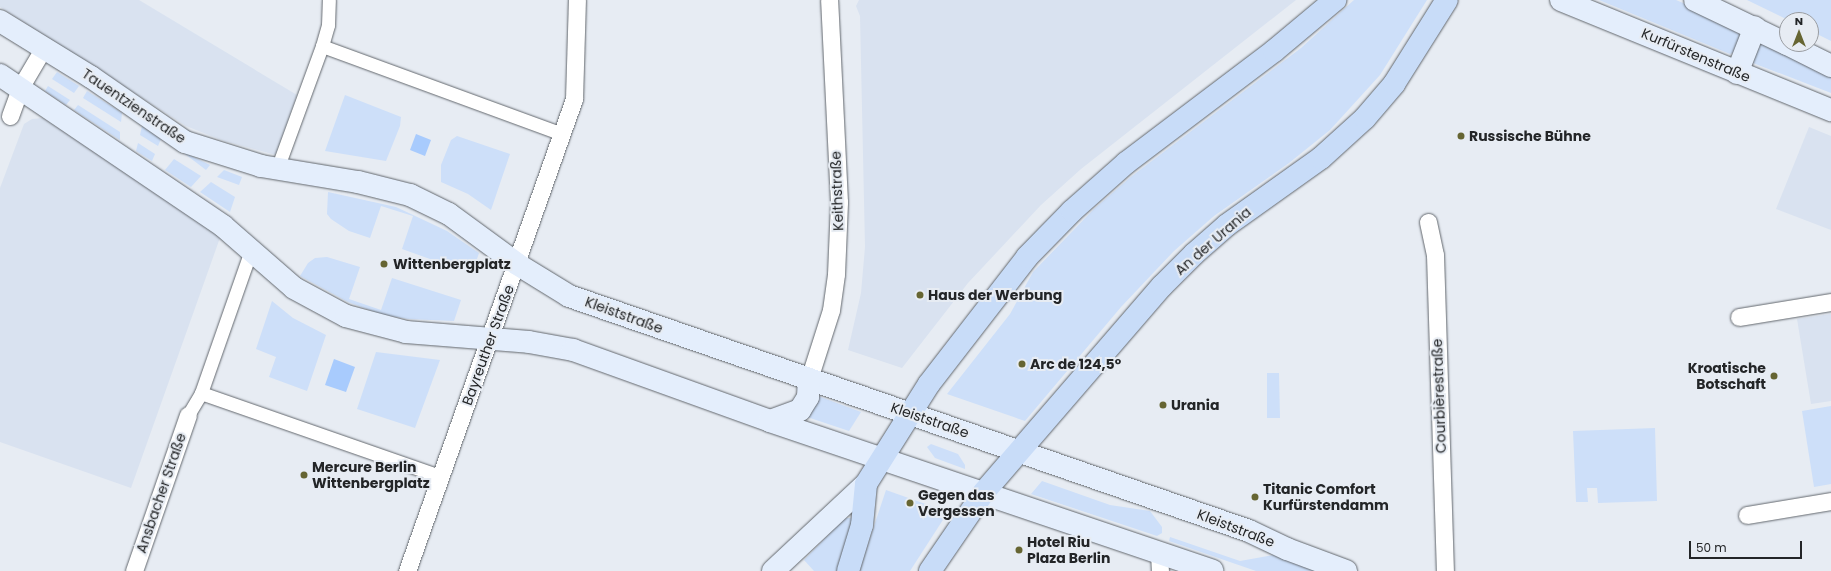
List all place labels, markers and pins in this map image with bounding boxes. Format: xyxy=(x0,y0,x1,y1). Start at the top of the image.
place label: Russische Bühne xyxy=(1469,128,1591,144)
marker: Russische Bühne xyxy=(1456,131,1466,141)
place label: Wittenbergplatz xyxy=(393,256,511,272)
marker: Wittenbergplatz xyxy=(378,258,390,270)
place label: Haus der Werbung xyxy=(928,287,1062,303)
marker: Haus der Werbung xyxy=(915,290,925,300)
place label: Arc de 124,5° xyxy=(1030,356,1121,372)
marker: Arc de 124,5° xyxy=(1017,359,1027,369)
place label: Kroatische Botschaft xyxy=(1688,360,1766,392)
marker: Kroatische Botschaft xyxy=(1769,371,1779,381)
place label: Urania xyxy=(1171,397,1219,413)
marker: Urania xyxy=(1158,400,1168,410)
place label: Mercure Berlin Wittenbergplatz xyxy=(312,459,430,492)
marker: Mercure Berlin Wittenbergplatz xyxy=(299,470,309,480)
place label: Titanic Comfort Kurfürstendamm xyxy=(1263,481,1389,514)
place label: Gegen das Vergessen xyxy=(918,487,995,520)
marker: Titanic Comfort Kurfürstendamm xyxy=(1250,492,1260,502)
marker: Gegen das Vergessen xyxy=(905,498,915,508)
place label: Hotel Riu Plaza Berlin xyxy=(1027,534,1110,566)
marker: Hotel Riu Plaza Berlin xyxy=(1014,545,1024,555)

